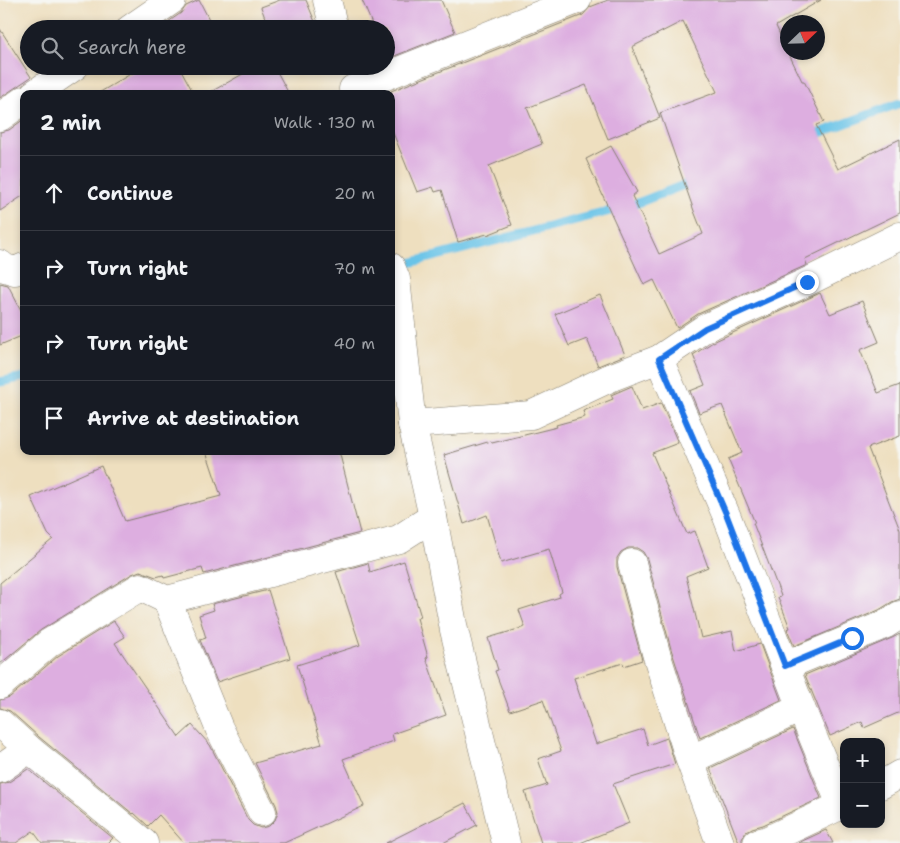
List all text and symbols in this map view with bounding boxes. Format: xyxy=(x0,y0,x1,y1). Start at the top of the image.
north arrow xyxy=(780,15,825,60)
search box xyxy=(20,20,395,75)
icon: search xyxy=(38,34,66,62)
text: Search here xyxy=(78,35,187,60)
text: 2 min xyxy=(40,109,101,137)
text: Walk · 130 m xyxy=(274,112,375,133)
icon: ahead xyxy=(40,179,68,207)
text: Continue xyxy=(87,181,173,206)
text: 20 m xyxy=(334,183,375,204)
icon: right xyxy=(40,254,68,282)
text: Turn right xyxy=(87,256,188,281)
text: 70 m xyxy=(334,258,375,279)
route end xyxy=(796,271,819,294)
icon: right xyxy=(40,329,68,357)
text: Turn right xyxy=(87,331,188,356)
text: 40 m xyxy=(333,333,375,354)
icon: arrive xyxy=(40,404,68,432)
text: Arrive at destination xyxy=(87,406,299,431)
route start xyxy=(841,627,864,650)
map controls xyxy=(840,738,885,828)
button: + xyxy=(840,738,885,783)
button: − xyxy=(840,783,885,828)

